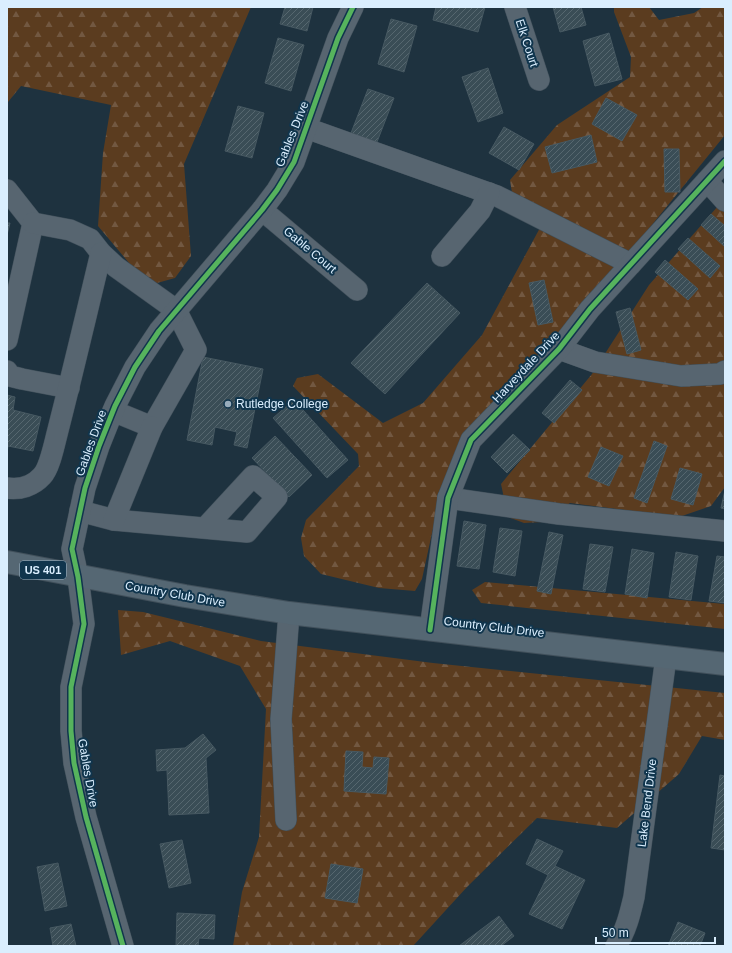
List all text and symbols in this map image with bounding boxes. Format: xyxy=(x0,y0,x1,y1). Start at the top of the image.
street label: Elk Court xyxy=(513,17,541,69)
street label: Gables Drive xyxy=(273,99,312,169)
street label: Gable Court xyxy=(281,224,340,277)
street label: Harveydale Drive xyxy=(489,328,563,405)
place label: Rutledge College xyxy=(236,397,328,411)
marker: Rutledge College xyxy=(223,399,233,409)
street label: Gables Drive xyxy=(73,408,110,478)
road number: US 401 xyxy=(20,561,66,579)
street label: Country Club Drive xyxy=(124,578,226,610)
street label: Country Club Drive xyxy=(443,614,545,640)
street label: Gables Drive xyxy=(75,738,101,809)
street label: Lake Bend Drive xyxy=(635,758,659,848)
scale bar xyxy=(596,919,715,945)
text: 50 m xyxy=(602,926,629,940)

